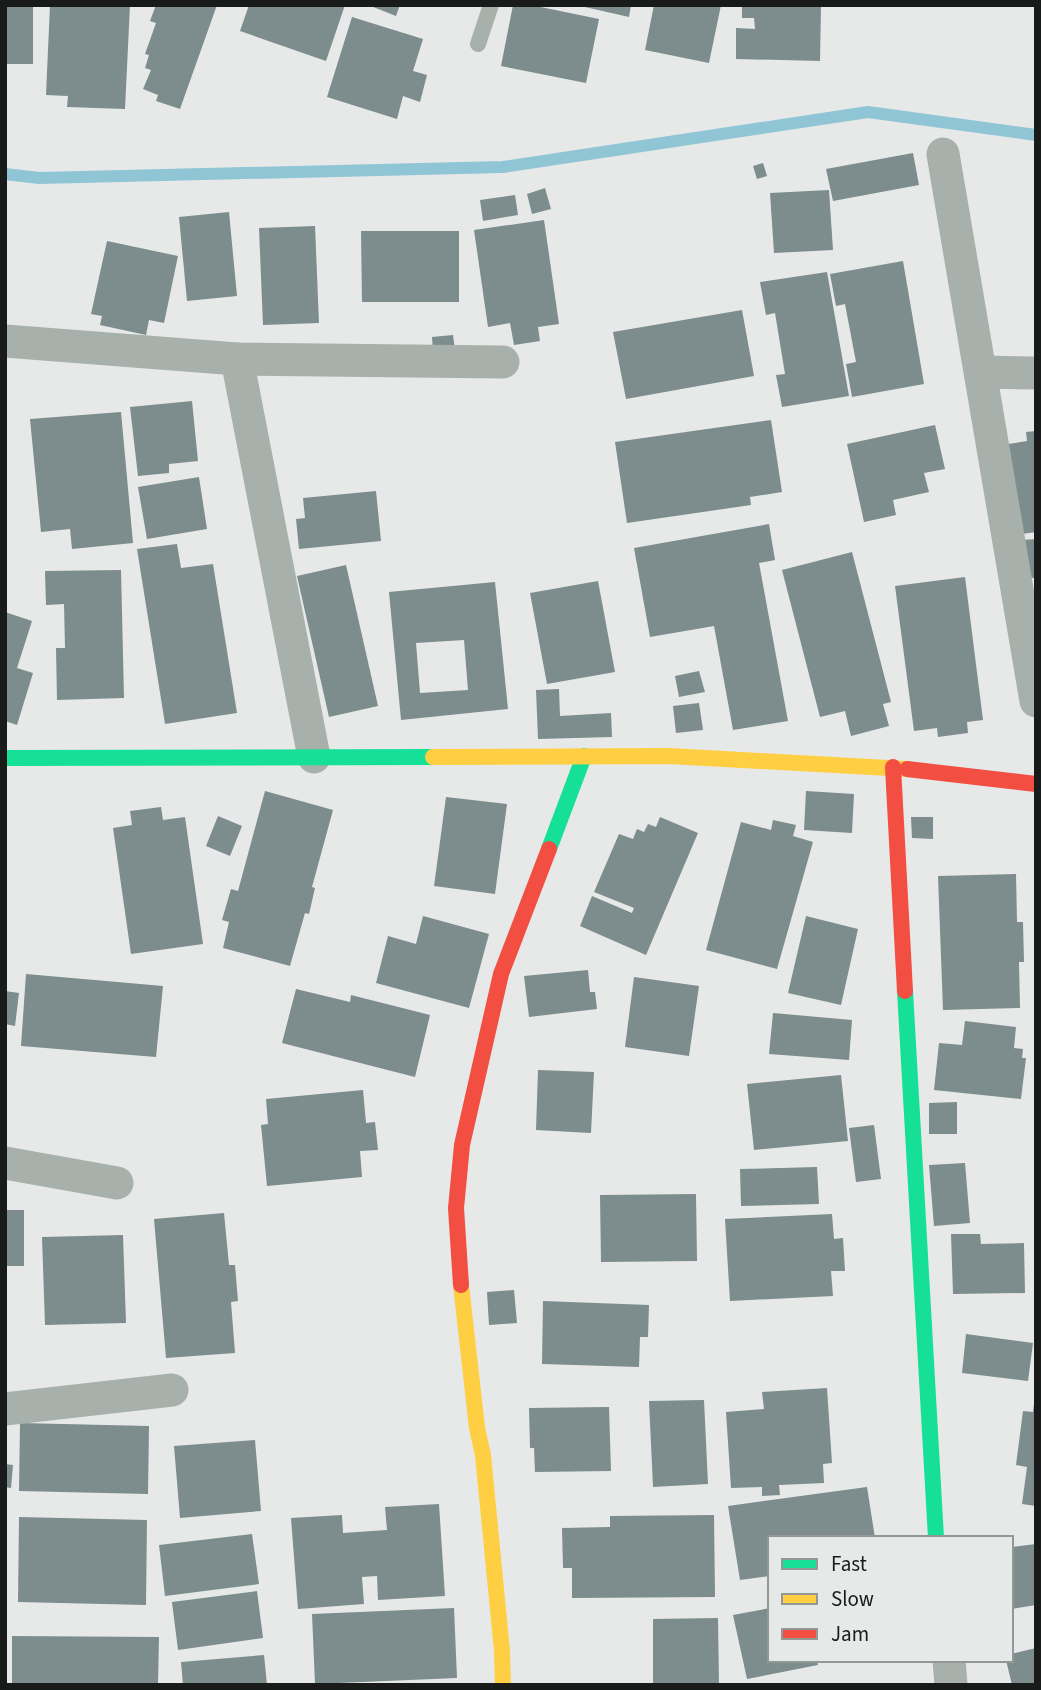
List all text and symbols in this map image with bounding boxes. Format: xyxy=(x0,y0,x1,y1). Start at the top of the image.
legend xyxy=(768,1536,1013,1662)
text: Fast xyxy=(831,1549,867,1579)
text: Slow xyxy=(831,1584,874,1614)
text: Jam xyxy=(831,1619,869,1649)

